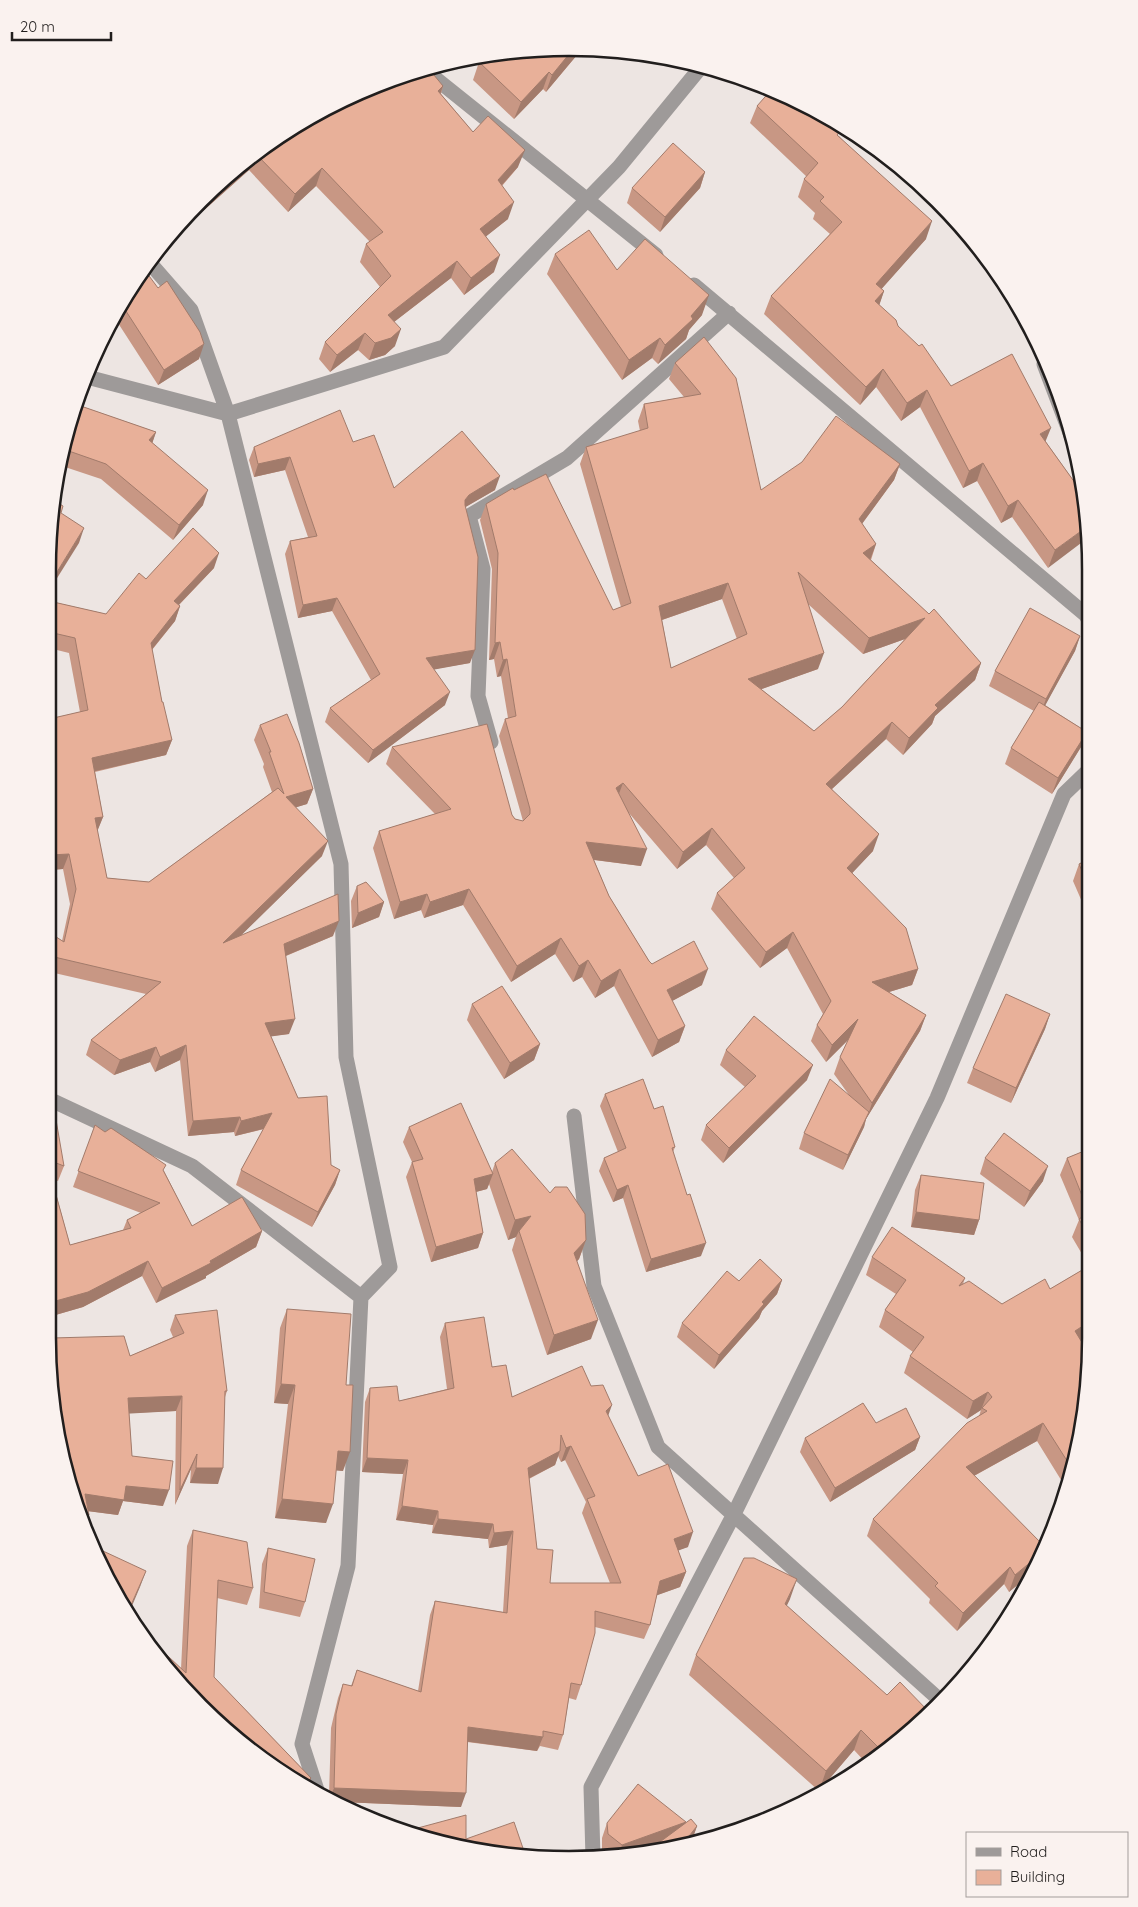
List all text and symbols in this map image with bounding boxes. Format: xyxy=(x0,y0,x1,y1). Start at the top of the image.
scale bar xyxy=(12,10,111,42)
text: 20 m xyxy=(20,17,55,36)
legend xyxy=(966,1832,1128,1897)
text: Road xyxy=(1010,1842,1047,1861)
text: Building xyxy=(1010,1867,1065,1886)

